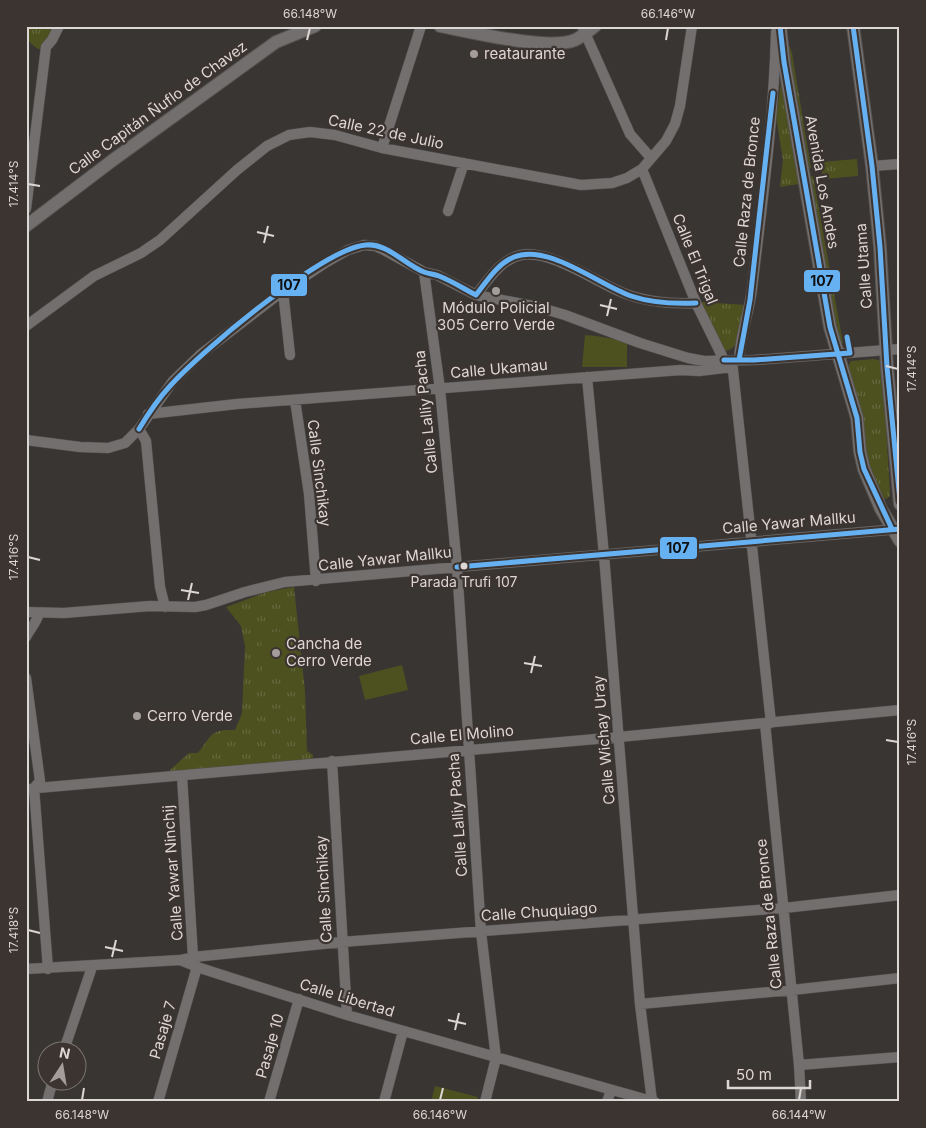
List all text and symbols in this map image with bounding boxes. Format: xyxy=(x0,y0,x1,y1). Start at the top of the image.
text: 66.148°W xyxy=(283,6,337,21)
text: 66.146°W xyxy=(641,6,695,21)
street label: Calle Capitán Ñuflo de Chavez xyxy=(65,36,251,179)
place label: reataurante xyxy=(484,44,565,63)
marker: reataurante xyxy=(468,48,480,60)
street label: Calle 22 de Julio xyxy=(326,110,446,153)
street label: Avenida Los Andes xyxy=(801,114,844,250)
street label: Calle Raza de Bronce xyxy=(729,116,764,268)
text: 17.414°S xyxy=(6,160,21,207)
street label: Calle El Trigal xyxy=(669,211,722,307)
street label: Calle Utama xyxy=(851,223,876,309)
line badge: 107 xyxy=(803,269,841,293)
text: 107 xyxy=(810,272,834,289)
line badge: 107 xyxy=(270,273,308,297)
text: 107 xyxy=(277,276,301,293)
marker: Módulo Policial 305 Cerro Verde xyxy=(490,285,502,297)
place label: Módulo Policial 305 Cerro Verde xyxy=(437,298,555,334)
text: 17.414°S xyxy=(904,345,919,392)
street label: Calle Lalliy Pacha xyxy=(410,349,441,475)
street label: Calle Ukamau xyxy=(449,355,549,382)
street label: Calle Sinchikay xyxy=(304,418,336,528)
street label: Calle Yawar Mallku xyxy=(721,507,857,538)
text: 17.416°S xyxy=(6,533,21,580)
line badge: 107 xyxy=(659,536,698,560)
text: 107 xyxy=(666,539,690,556)
street label: Calle Yawar Mallku xyxy=(317,542,453,575)
marker: Parada Trufi 107 xyxy=(459,561,469,571)
place label: Parada Trufi 107 xyxy=(411,573,517,590)
place label: Cancha de Cerro Verde xyxy=(286,634,372,670)
marker: Cancha de Cerro Verde xyxy=(270,647,282,659)
street label: Calle Wichay Uray xyxy=(588,674,619,806)
place label: Cerro Verde xyxy=(147,706,233,725)
marker: Cerro Verde xyxy=(131,710,143,722)
text: 17.416°S xyxy=(904,718,919,765)
street label: Calle El Molino xyxy=(409,720,515,749)
street label: Calle Lalliy Pacha xyxy=(444,753,471,878)
street label: Calle Yawar Ninchij xyxy=(158,804,187,942)
street label: Calle Sinchikay xyxy=(311,834,336,943)
street label: Calle Raza de Bronce xyxy=(751,838,786,990)
street label: Calle Chuquiago xyxy=(480,898,598,925)
text: 17.418°S xyxy=(6,906,21,953)
street label: Calle Libertad xyxy=(297,974,397,1021)
street label: Pasaje 7 xyxy=(145,999,180,1061)
street label: Pasaje 10 xyxy=(251,1011,288,1080)
north arrow xyxy=(38,1040,88,1090)
text: N xyxy=(58,1043,72,1062)
scale bar xyxy=(728,1058,811,1090)
text: 50 m xyxy=(736,1065,772,1084)
text: 66.148°W xyxy=(55,1107,109,1122)
text: 66.146°W xyxy=(413,1107,467,1122)
text: 66.144°W xyxy=(772,1107,826,1122)

